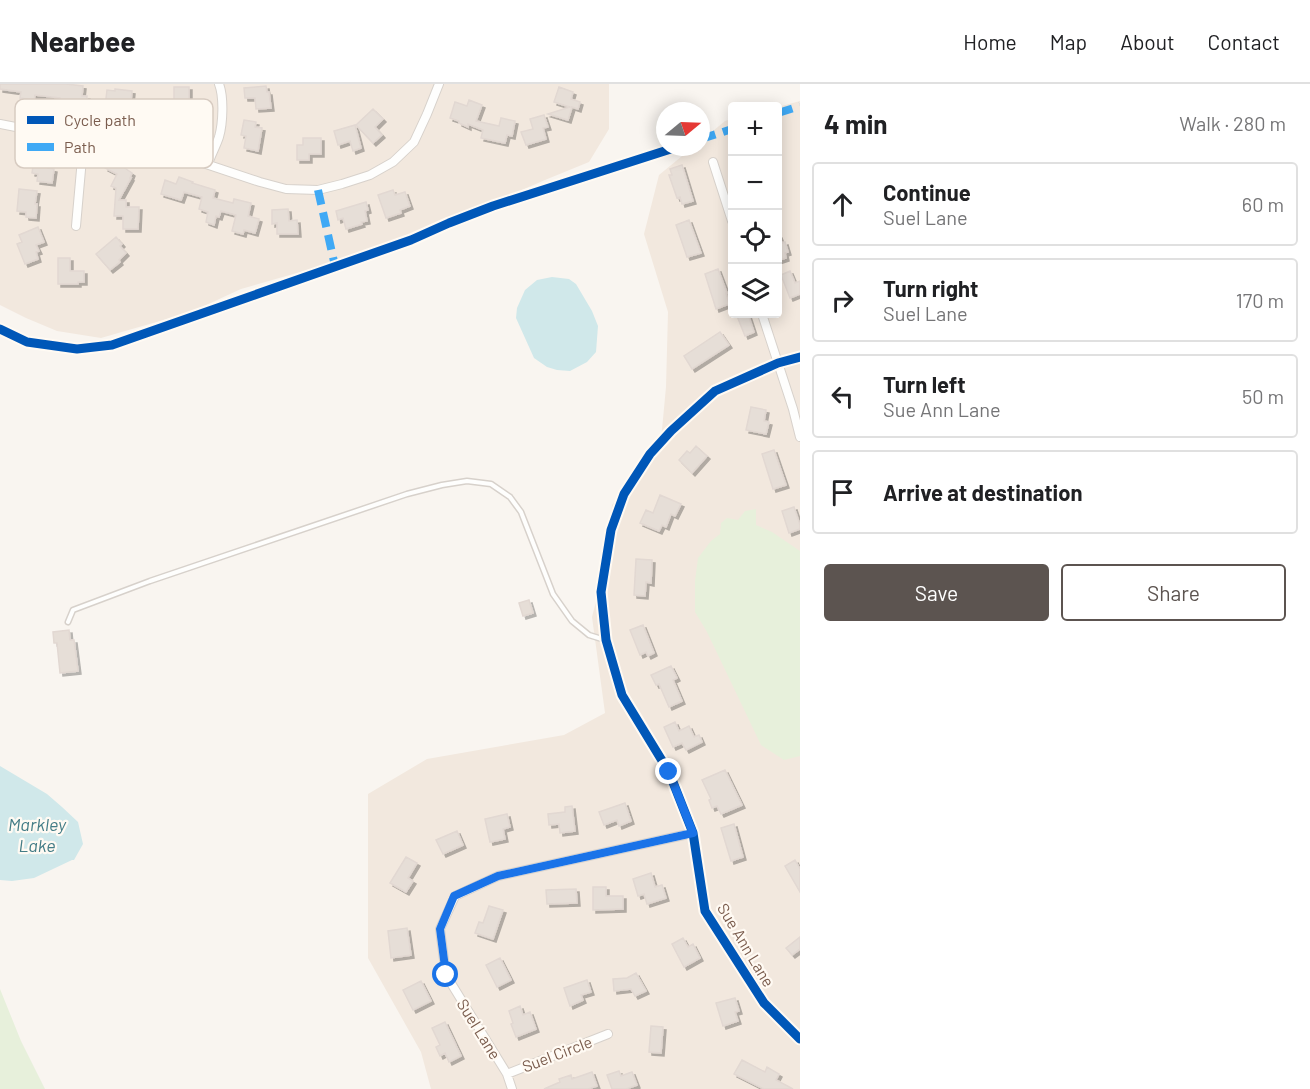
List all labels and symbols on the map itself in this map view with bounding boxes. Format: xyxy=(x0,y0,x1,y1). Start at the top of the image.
legend xyxy=(15,99,213,168)
north arrow xyxy=(656,102,710,156)
text: Cycle path xyxy=(64,110,136,129)
text: Path xyxy=(64,137,96,156)
route end xyxy=(655,758,681,784)
water label: Markley Lake xyxy=(8,813,67,856)
street label: Sue Ann Lane xyxy=(714,900,779,990)
route start xyxy=(432,961,458,987)
street label: Suel Lane xyxy=(453,995,505,1062)
street label: Suel Circle xyxy=(519,1032,594,1076)

